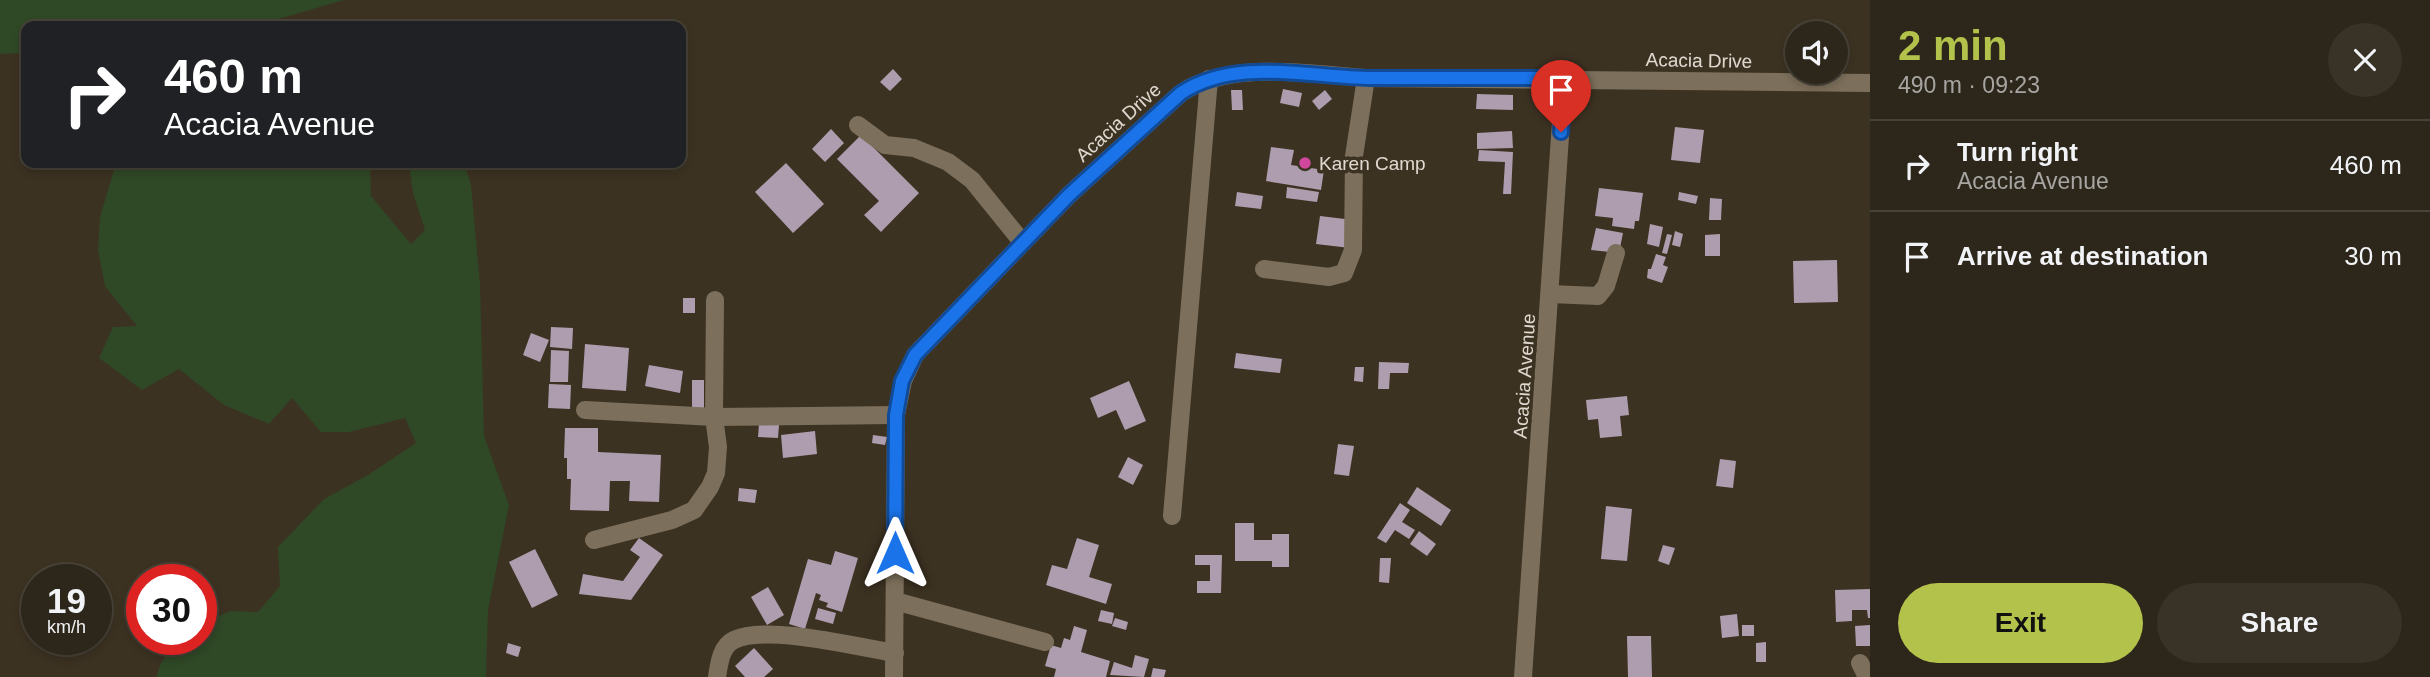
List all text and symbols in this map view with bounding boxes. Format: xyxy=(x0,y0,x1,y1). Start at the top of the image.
map controls xyxy=(1785,21,1848,84)
button: sound xyxy=(1785,21,1848,84)
text: 2 min xyxy=(1898,22,2008,69)
button: close xyxy=(2328,23,2402,97)
icon: right xyxy=(49,49,140,140)
text: 460 m xyxy=(164,49,303,103)
street label: Acacia Drive xyxy=(1645,49,1752,72)
pin xyxy=(1531,60,1591,132)
icon: arrive xyxy=(1542,71,1580,109)
text: 490 m · 09:23 xyxy=(1898,72,2040,98)
street label: Acacia Drive xyxy=(1072,79,1165,166)
text: Acacia Avenue xyxy=(164,106,375,142)
text: Turn right xyxy=(1957,137,2078,167)
icon: right xyxy=(1898,147,1936,185)
text: 460 m xyxy=(2330,150,2402,180)
place label: Karen Camp xyxy=(1319,153,1426,174)
marker: Karen Camp xyxy=(1297,155,1313,171)
text: Acacia Avenue xyxy=(1957,168,2109,194)
icon: arrive xyxy=(1898,238,1936,276)
text: Arrive at destination xyxy=(1957,241,2208,271)
text: 30 m xyxy=(2344,241,2402,271)
street label: Acacia Avenue xyxy=(1510,313,1539,439)
position arrow xyxy=(858,516,932,590)
speed limit sign: 30 xyxy=(126,564,217,655)
text: 19 xyxy=(47,581,86,620)
button: Exit xyxy=(1898,583,2143,663)
button: Share xyxy=(2157,583,2402,663)
text: km/h xyxy=(47,617,86,637)

